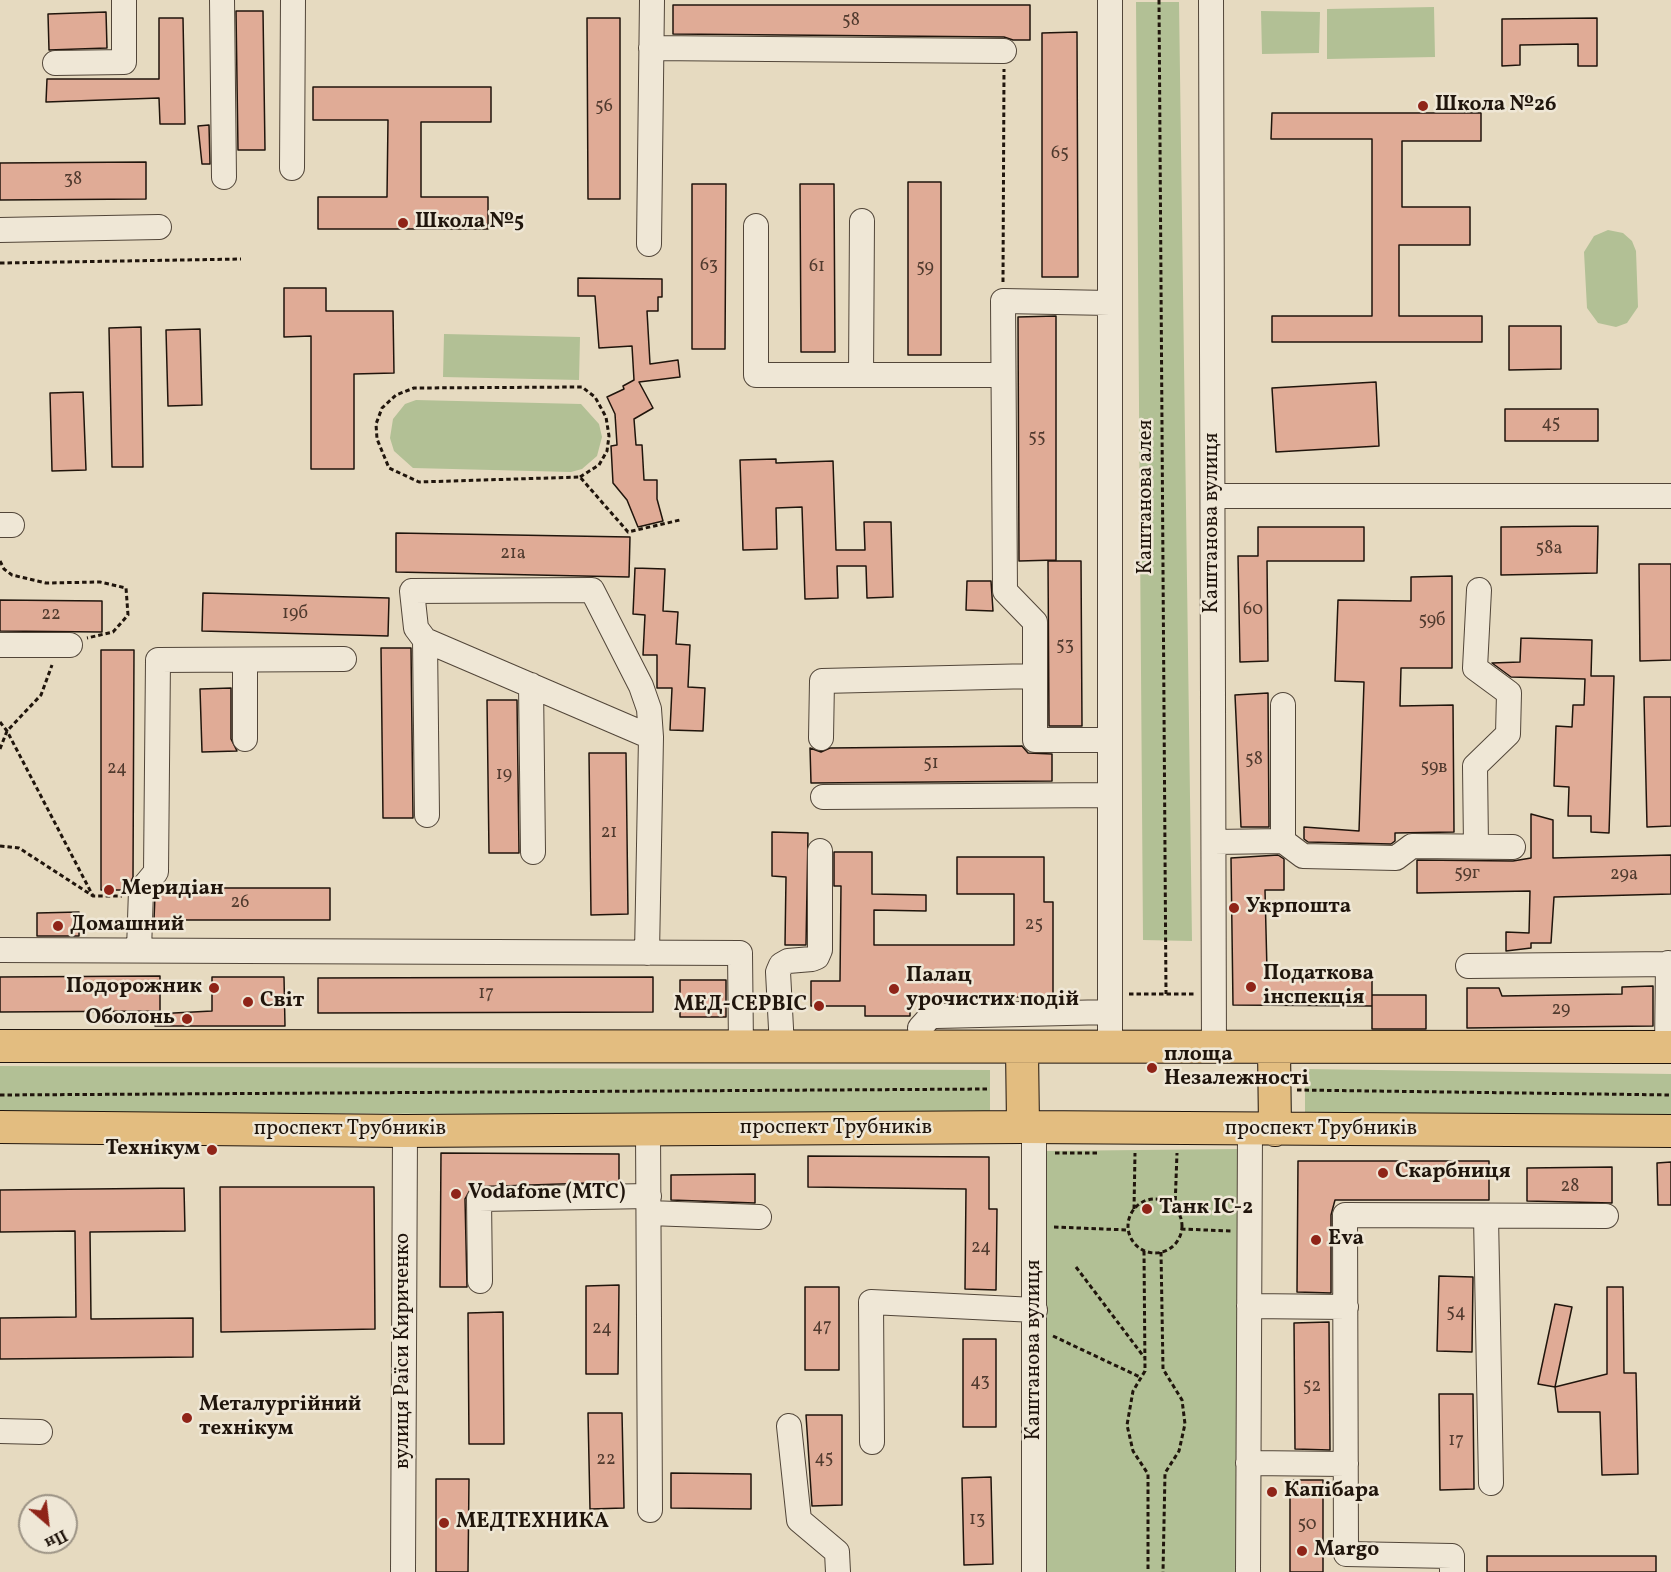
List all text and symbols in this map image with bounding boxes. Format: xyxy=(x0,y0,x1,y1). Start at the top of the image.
house number: 58 xyxy=(842,11,860,33)
place label: Школа №26 xyxy=(1435,93,1556,119)
house number: 56 xyxy=(595,97,613,119)
marker: Школа №26 xyxy=(1416,99,1430,113)
house number: 65 xyxy=(1051,144,1069,166)
house number: 38 xyxy=(64,170,82,192)
place label: Школа №5 xyxy=(415,210,524,236)
marker: Школа №5 xyxy=(396,216,410,230)
house number: 63 xyxy=(700,256,718,278)
house number: 61 xyxy=(809,257,825,279)
house number: 59 xyxy=(916,258,934,280)
house number: 45 xyxy=(1542,414,1560,436)
street label: Каштанова алея xyxy=(1134,419,1160,575)
house number: 55 xyxy=(1028,428,1046,450)
street label: Каштанова вулиця xyxy=(1200,432,1226,614)
house number: 58а xyxy=(1536,539,1562,561)
house number: 21а xyxy=(500,544,526,566)
house number: 60 xyxy=(1243,600,1263,622)
house number: 19б xyxy=(282,604,308,626)
house number: 22 xyxy=(41,605,61,627)
house number: 59б xyxy=(1418,611,1446,633)
house number: 53 xyxy=(1056,636,1074,658)
house number: 58 xyxy=(1245,750,1263,772)
house number: 51 xyxy=(923,754,939,776)
house number: 59в xyxy=(1421,758,1447,780)
house number: 24 xyxy=(107,759,127,781)
house number: 19 xyxy=(496,765,512,787)
house number: 21 xyxy=(601,823,617,845)
house number: 59г xyxy=(1454,864,1480,886)
house number: 29а xyxy=(1610,865,1638,887)
place label: Меридіан xyxy=(121,877,224,903)
marker: Меридіан xyxy=(102,883,116,897)
house number: 26 xyxy=(231,893,249,915)
place label: Укрпошта xyxy=(1246,895,1351,921)
marker: Укрпошта xyxy=(1227,901,1241,915)
place label: Домашний xyxy=(70,913,184,939)
house number: 25 xyxy=(1025,915,1043,937)
marker: Домашний xyxy=(51,919,65,933)
place label: Податкова інспекція xyxy=(1263,962,1374,1012)
place label: Палац урочистих подій xyxy=(906,964,1079,1014)
place label: Подорожник xyxy=(66,975,202,1001)
marker: Податкова інспекція xyxy=(1244,980,1258,994)
marker: Подорожник xyxy=(207,981,221,995)
marker: Палац урочистих подій xyxy=(887,982,901,996)
house number: 17 xyxy=(478,984,494,1006)
place label: Світ xyxy=(260,989,304,1015)
place label: МЕД-СЕРВІС xyxy=(674,993,807,1019)
marker: Світ xyxy=(241,995,255,1009)
marker: МЕД-СЕРВІС xyxy=(812,999,826,1013)
house number: 29 xyxy=(1552,1000,1570,1022)
place label: Оболонь xyxy=(85,1006,175,1032)
marker: Оболонь xyxy=(180,1012,194,1026)
place label: площа Незалежності xyxy=(1164,1043,1309,1093)
marker: площа Незалежності xyxy=(1145,1061,1159,1075)
street label: проспект Трубників xyxy=(740,1116,932,1142)
street label: проспект Трубників xyxy=(254,1117,446,1143)
street label: проспект Трубників xyxy=(1225,1117,1417,1143)
place label: Технікум xyxy=(105,1137,200,1163)
marker: Технікум xyxy=(205,1143,219,1157)
place label: Скарбниця xyxy=(1395,1160,1511,1186)
marker: Скарбниця xyxy=(1376,1166,1390,1180)
house number: 28 xyxy=(1561,1177,1579,1199)
place label: Vodafone (МТС) xyxy=(468,1181,625,1207)
marker: Vodafone (МТС) xyxy=(449,1187,463,1201)
place label: Танк ІС-2 xyxy=(1159,1196,1253,1222)
marker: Танк ІС-2 xyxy=(1140,1202,1154,1216)
place label: Eva xyxy=(1328,1227,1364,1253)
street label: вулиця Раїси Кириченко xyxy=(391,1233,417,1469)
marker: Eva xyxy=(1309,1233,1323,1247)
house number: 24 xyxy=(971,1238,991,1260)
street label: Каштанова вулиця xyxy=(1022,1259,1048,1441)
house number: 54 xyxy=(1446,1303,1466,1325)
house number: 47 xyxy=(812,1317,832,1339)
house number: 24 xyxy=(592,1319,612,1341)
house number: 43 xyxy=(970,1372,990,1394)
house number: 52 xyxy=(1303,1377,1321,1399)
place label: Металургійний технікум xyxy=(199,1393,361,1443)
marker: Металургійний технікум xyxy=(180,1411,194,1425)
house number: 17 xyxy=(1448,1431,1464,1453)
house number: 45 xyxy=(815,1449,833,1471)
house number: 22 xyxy=(596,1450,616,1472)
place label: Капібара xyxy=(1284,1479,1379,1505)
marker: Капібара xyxy=(1265,1485,1279,1499)
north arrow xyxy=(18,1494,78,1554)
place label: МЕДТЕХНИКА xyxy=(456,1510,609,1536)
house number: 13 xyxy=(969,1510,985,1532)
house number: 50 xyxy=(1297,1515,1317,1537)
marker: МЕДТЕХНИКА xyxy=(437,1516,451,1530)
text: Пн xyxy=(40,1523,71,1553)
place label: Margo xyxy=(1314,1538,1379,1564)
marker: Margo xyxy=(1295,1544,1309,1558)

